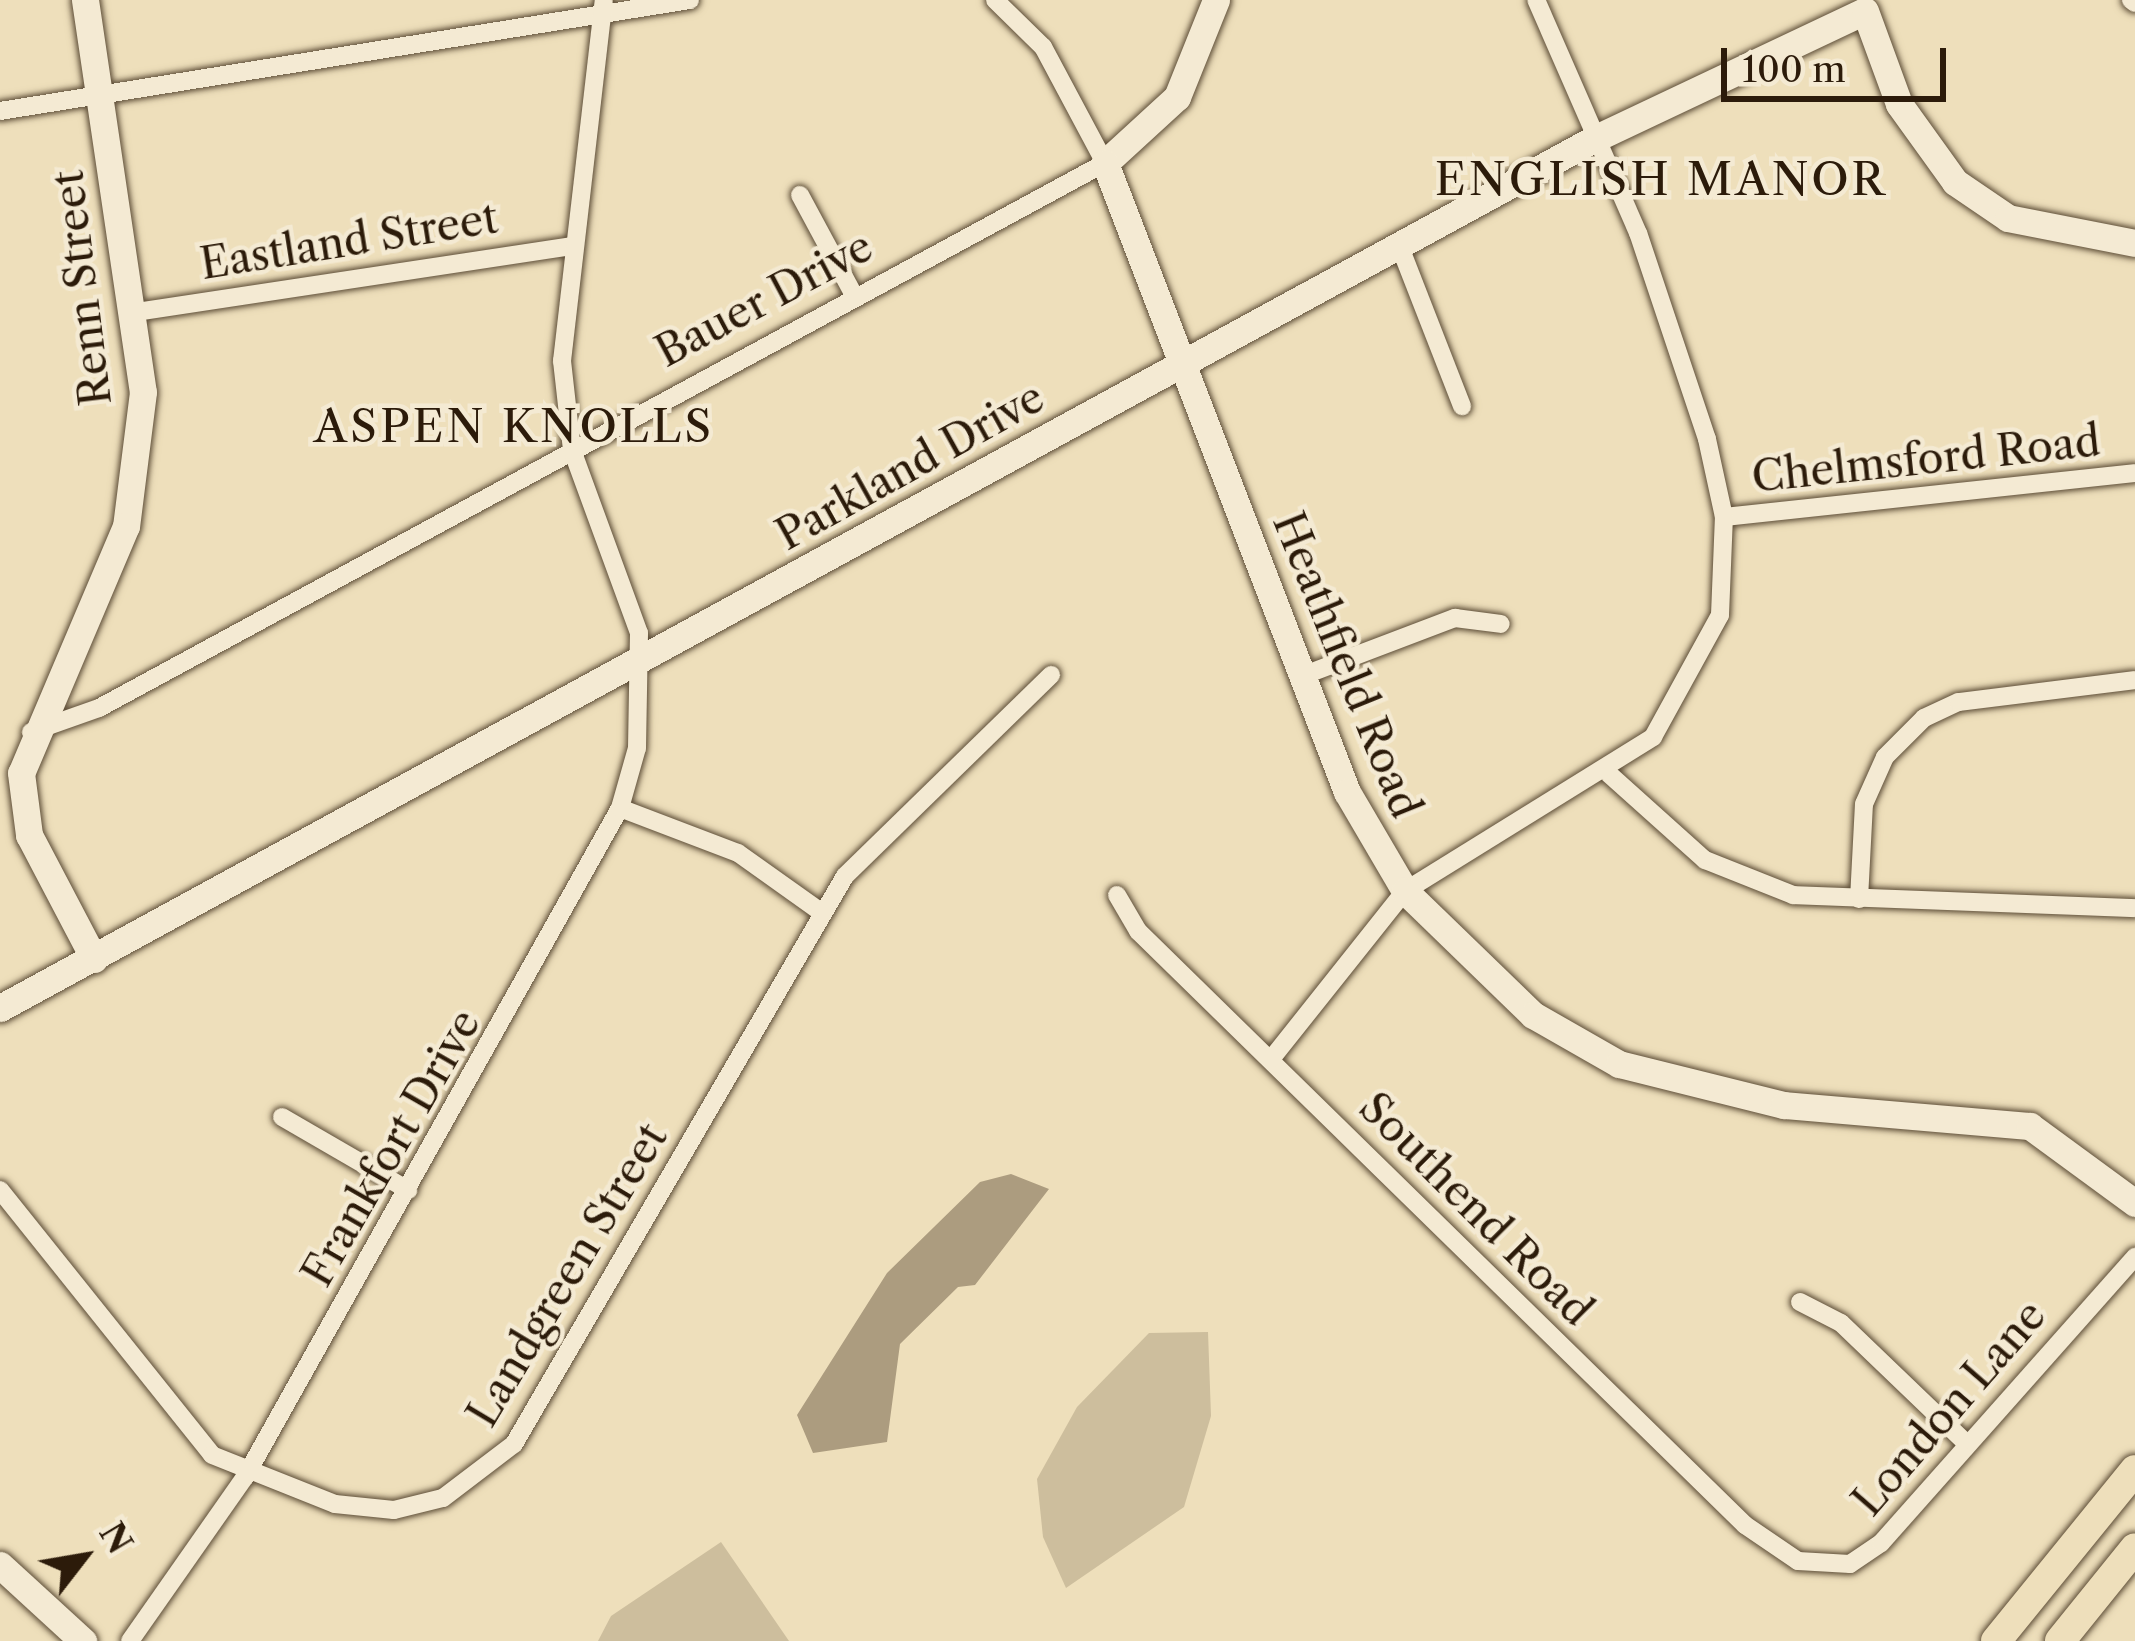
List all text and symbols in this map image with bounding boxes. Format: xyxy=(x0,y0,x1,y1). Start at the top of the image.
scale bar xyxy=(1727,24,1952,98)
text: 100 m xyxy=(1742,47,1846,91)
district label: ENGLISH MANOR xyxy=(1435,153,1887,207)
street label: Renn Street xyxy=(43,167,121,409)
street label: Eastland Street xyxy=(197,193,501,289)
street label: Bauer Drive xyxy=(647,221,881,377)
street label: Parkland Drive xyxy=(767,372,1053,560)
district label: ASPEN KNOLLS xyxy=(314,400,714,454)
street label: Chelmsford Road xyxy=(1749,416,2103,502)
street label: Heathfield Road xyxy=(1263,505,1431,825)
street label: Frankfort Drive xyxy=(292,1001,490,1295)
street label: Southend Road xyxy=(1349,1082,1603,1336)
street label: Landgreen Street xyxy=(457,1114,677,1436)
street label: London Lane xyxy=(1842,1290,2056,1526)
north arrow xyxy=(24,1497,144,1617)
text: N xyxy=(90,1515,140,1561)

